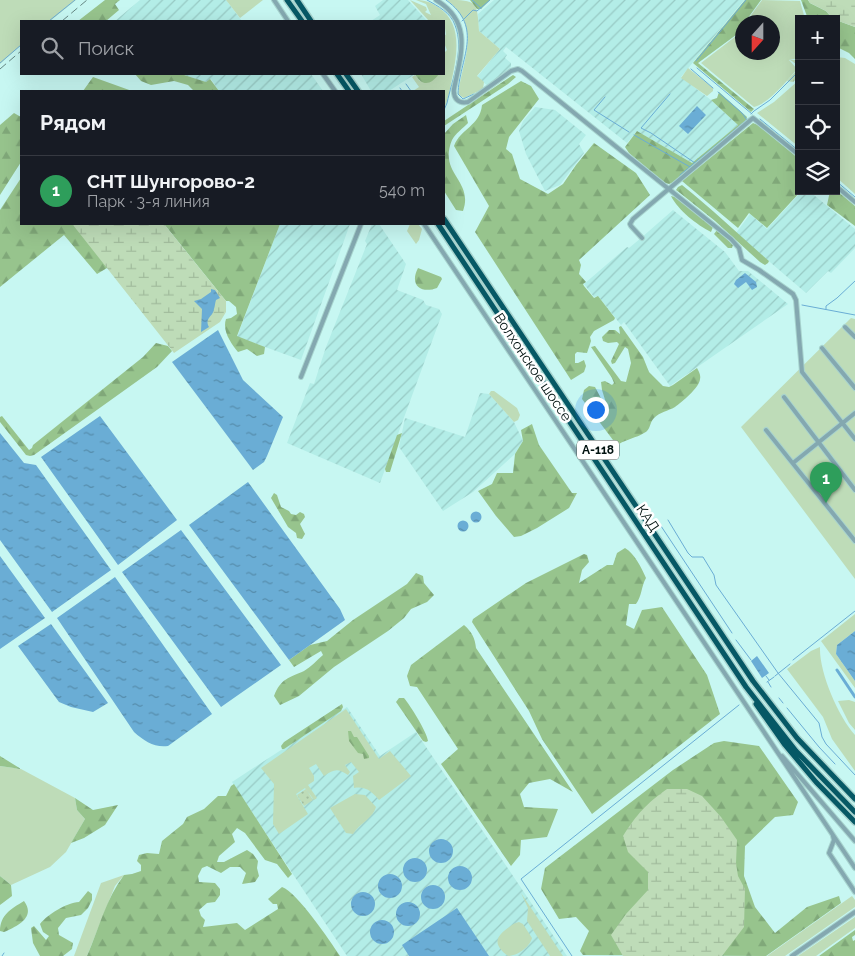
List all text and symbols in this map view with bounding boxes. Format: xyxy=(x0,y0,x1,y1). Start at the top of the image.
north arrow xyxy=(735,15,780,60)
map controls xyxy=(795,15,840,195)
button: + xyxy=(795,15,840,60)
search box xyxy=(20,20,445,75)
icon: search xyxy=(38,34,66,62)
text: Поиск xyxy=(78,37,134,59)
button: − xyxy=(795,60,840,105)
button: locate xyxy=(795,105,840,150)
text: Рядом xyxy=(40,110,106,135)
button: layers xyxy=(795,150,840,195)
text: СНТ Шунгорово-2 xyxy=(87,170,255,192)
text: 1 xyxy=(52,181,60,200)
text: 540 m xyxy=(379,181,425,200)
text: Парк · 3-я линия xyxy=(87,192,210,211)
street label: Волхонское шоссе xyxy=(491,310,575,424)
your location xyxy=(583,397,609,423)
road number: А-118 xyxy=(577,440,619,460)
pin: 1 xyxy=(810,462,842,503)
street label: КАД xyxy=(633,502,663,534)

